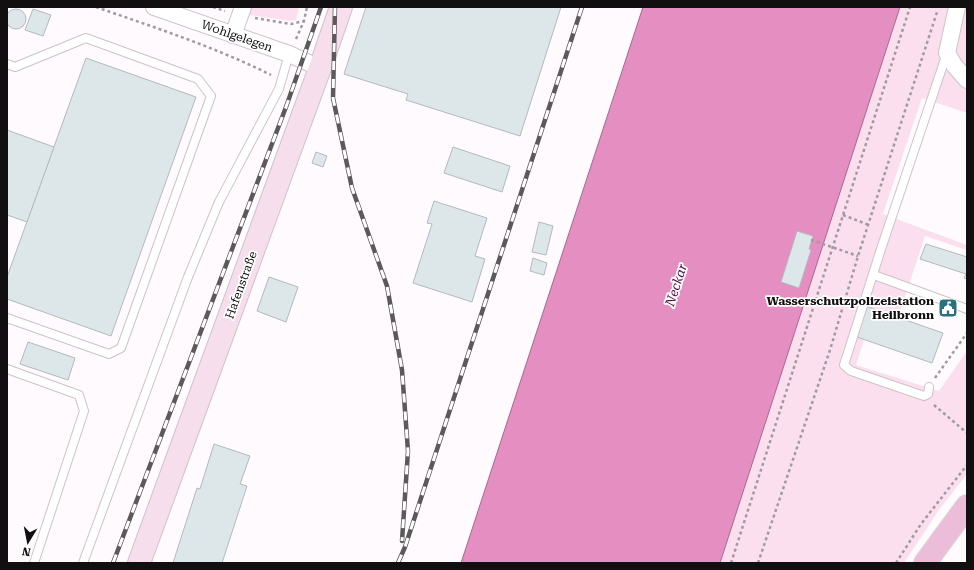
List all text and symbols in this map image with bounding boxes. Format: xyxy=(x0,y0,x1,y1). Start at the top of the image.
street label: Wohlgelegen xyxy=(200,17,275,55)
street label: Hafenstraße xyxy=(222,249,260,321)
water label: Neckar xyxy=(662,261,690,309)
place label: Wasserschutzpolizeistation Heilbronn xyxy=(766,294,934,322)
public building icon: Wasserschutzpolizeistation Heilbronn xyxy=(937,297,959,319)
north arrow xyxy=(8,522,48,562)
text: N xyxy=(21,544,32,558)

